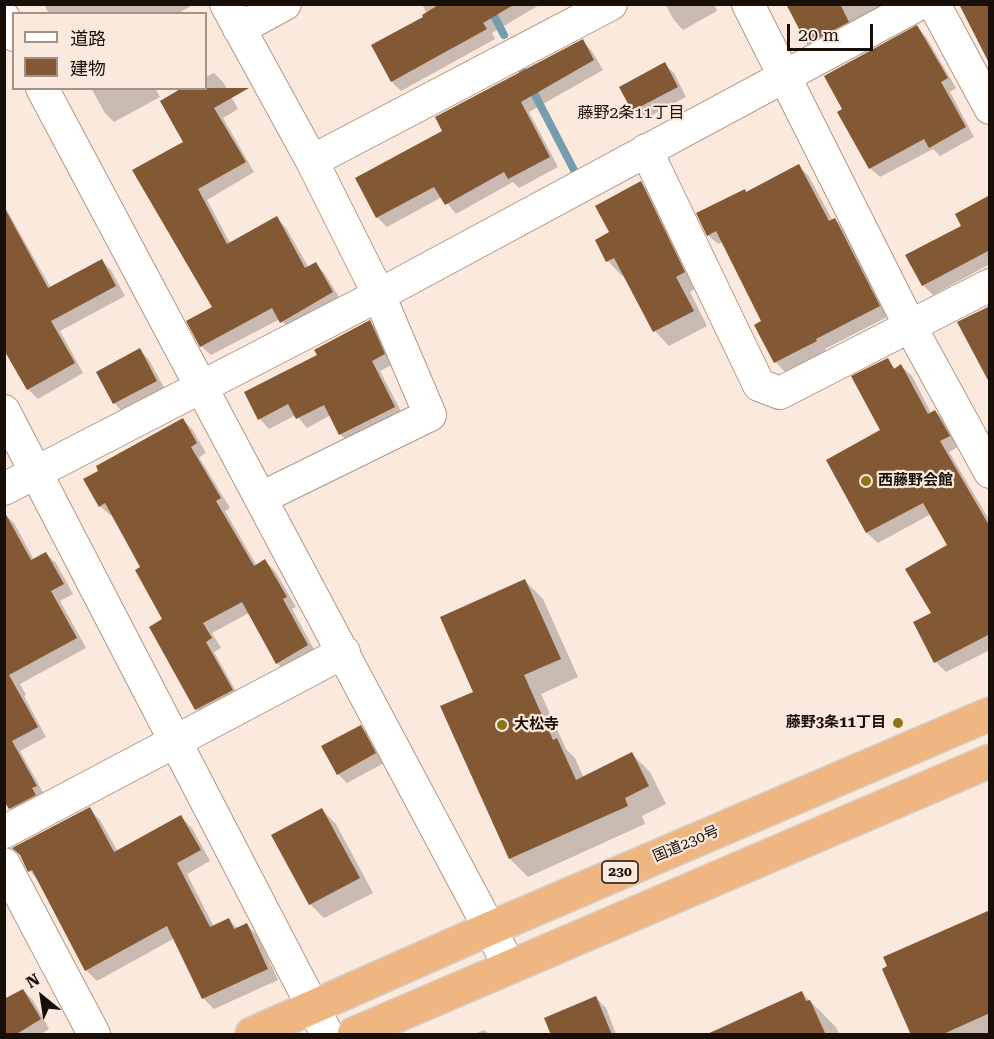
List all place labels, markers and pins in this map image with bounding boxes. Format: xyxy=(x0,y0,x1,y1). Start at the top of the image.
place label: 西藤野会館 xyxy=(878,472,953,490)
marker: 西藤野会館 xyxy=(859,474,873,488)
place label: 藤野3条11丁目 xyxy=(786,714,886,732)
place label: 大松寺 xyxy=(514,716,559,734)
marker: 藤野3条11丁目 xyxy=(891,716,905,730)
marker: 大松寺 xyxy=(495,718,509,732)

